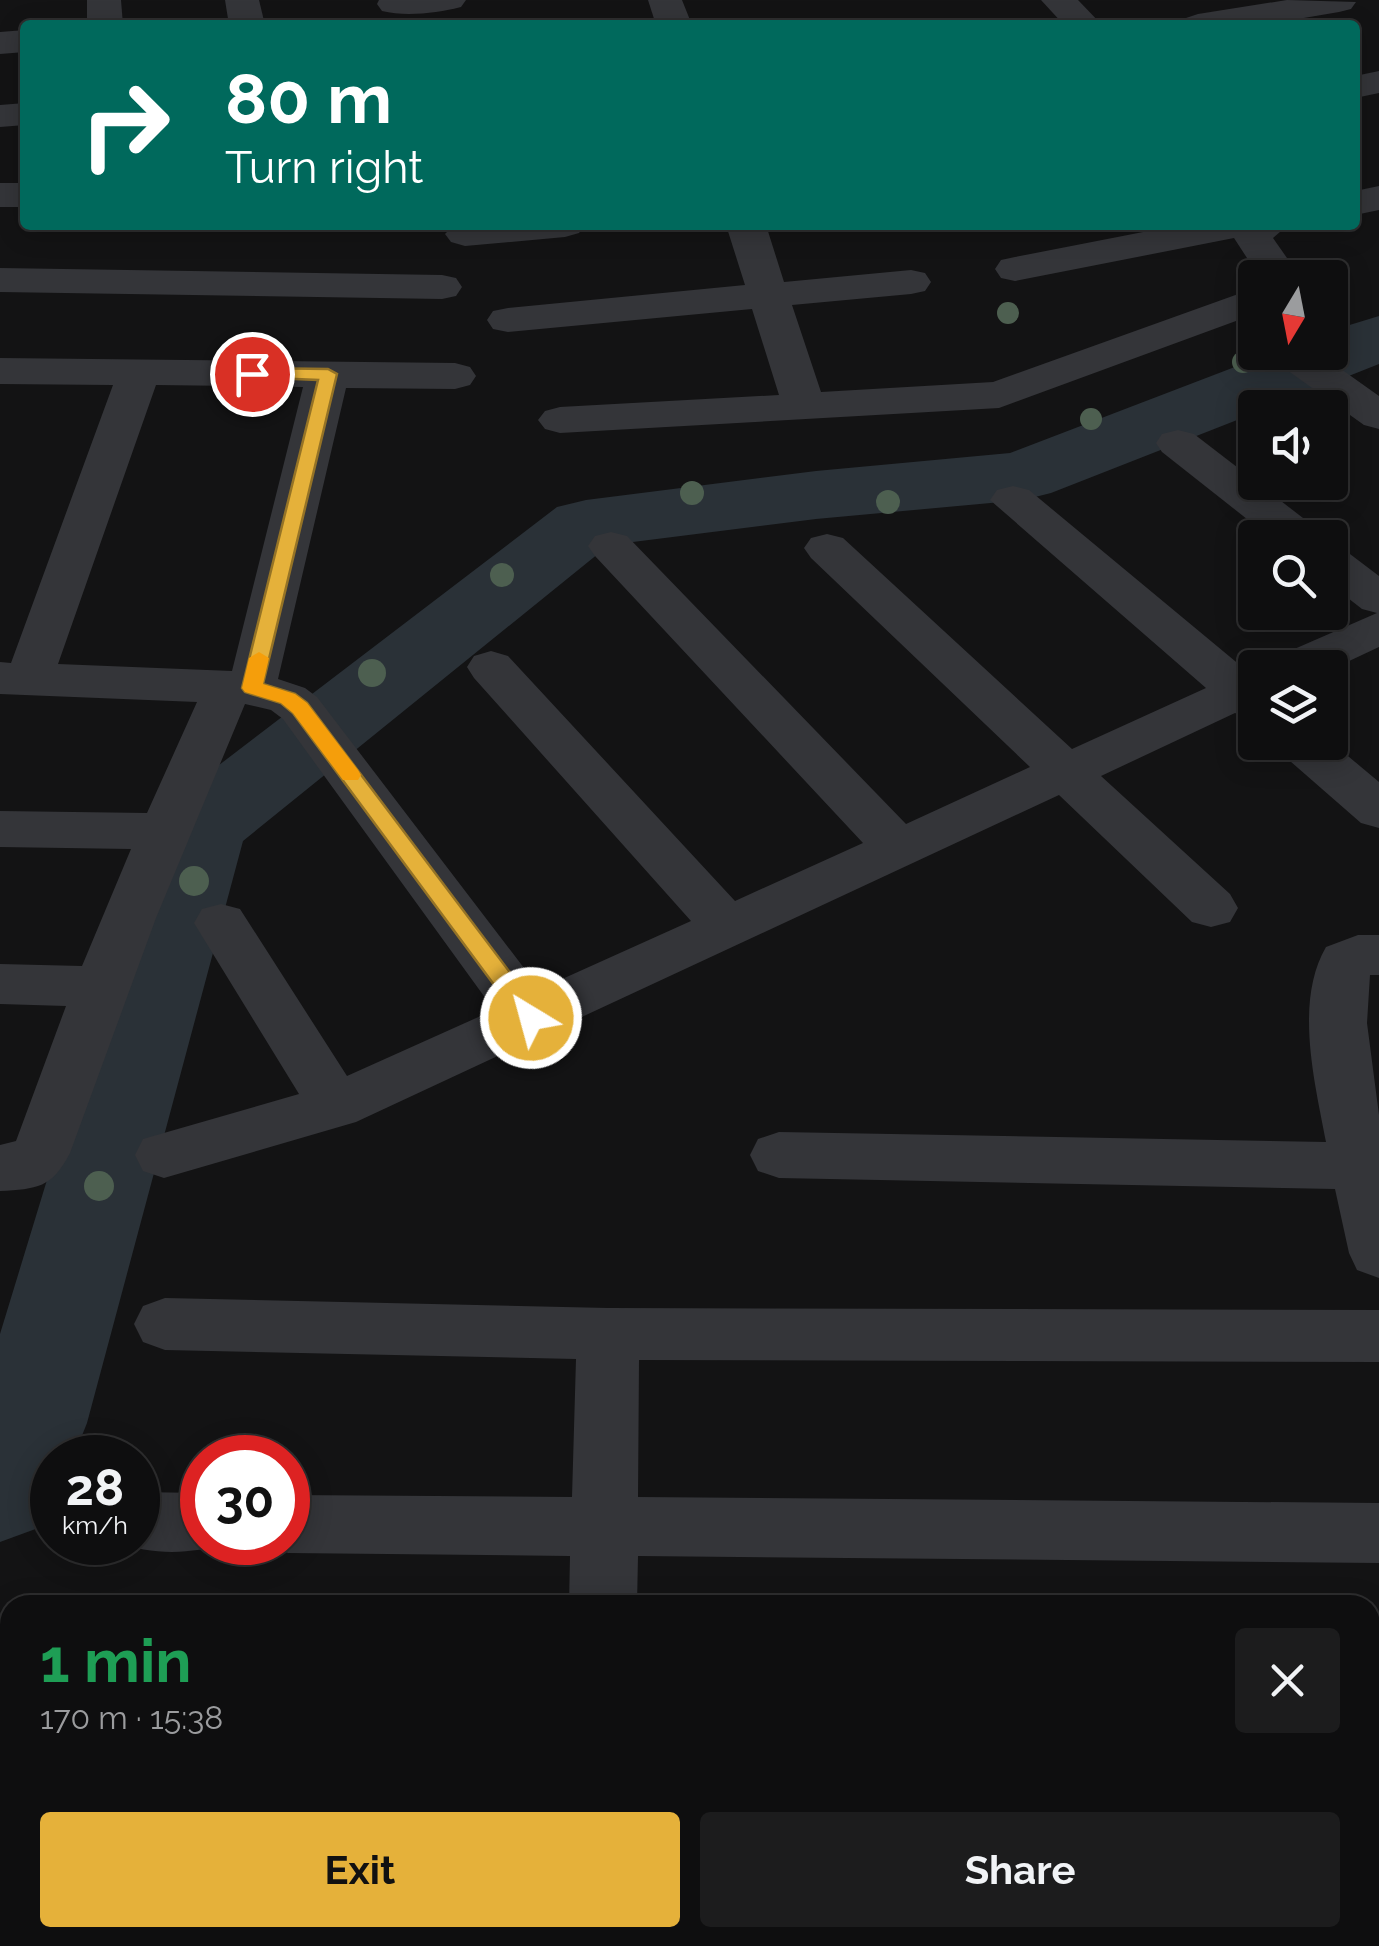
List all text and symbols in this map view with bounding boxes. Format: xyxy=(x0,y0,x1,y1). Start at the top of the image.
text: 80 m xyxy=(225,57,392,139)
icon: right xyxy=(60,60,190,190)
text: Turn right xyxy=(225,141,423,194)
north arrow xyxy=(1238,260,1348,370)
map controls xyxy=(1238,260,1348,760)
pin xyxy=(210,332,295,417)
icon: arrive xyxy=(225,347,280,402)
button: sound xyxy=(1238,390,1348,500)
button: search xyxy=(1238,520,1348,630)
button: layers xyxy=(1238,650,1348,760)
position arrow xyxy=(479,966,583,1070)
speed limit sign: 30 xyxy=(180,1435,310,1565)
text: 28 xyxy=(66,1458,124,1517)
text: km/h xyxy=(62,1510,128,1540)
text: 1 min xyxy=(40,1626,191,1696)
button: close xyxy=(1235,1628,1340,1733)
text: 170 m · 15:38 xyxy=(40,1699,223,1736)
button: Exit xyxy=(40,1812,680,1927)
button: Share xyxy=(700,1812,1340,1927)

